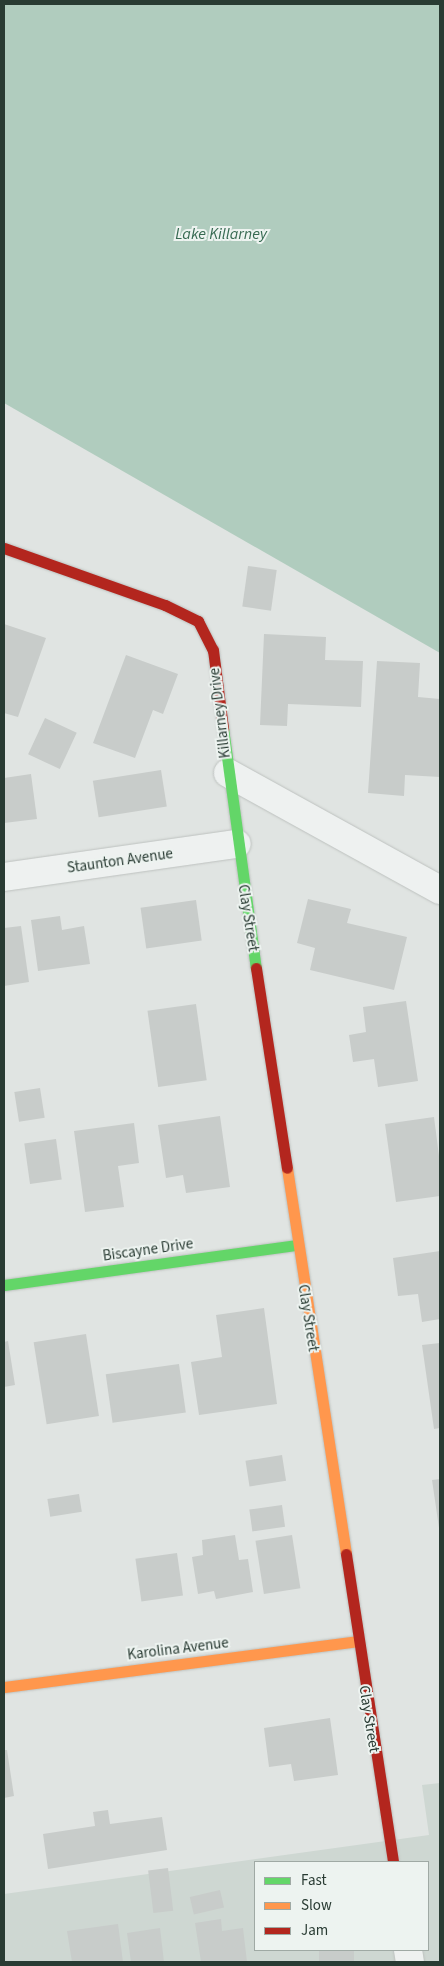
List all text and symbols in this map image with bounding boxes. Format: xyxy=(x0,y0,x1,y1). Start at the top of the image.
water label: Lake Killarney xyxy=(175,224,267,244)
street label: Killarney Drive xyxy=(206,667,234,759)
street label: Staunton Avenue xyxy=(66,845,174,877)
street label: Clay Street xyxy=(234,883,262,953)
street label: Biscayne Drive xyxy=(102,1235,194,1265)
street label: Clay Street xyxy=(294,1283,322,1353)
street label: Karolina Avenue xyxy=(126,1634,230,1664)
street label: Clay Street xyxy=(355,1684,383,1754)
legend xyxy=(254,1861,429,1951)
text: Fast xyxy=(301,1870,327,1891)
text: Slow xyxy=(301,1895,332,1916)
text: Jam xyxy=(301,1920,328,1941)

